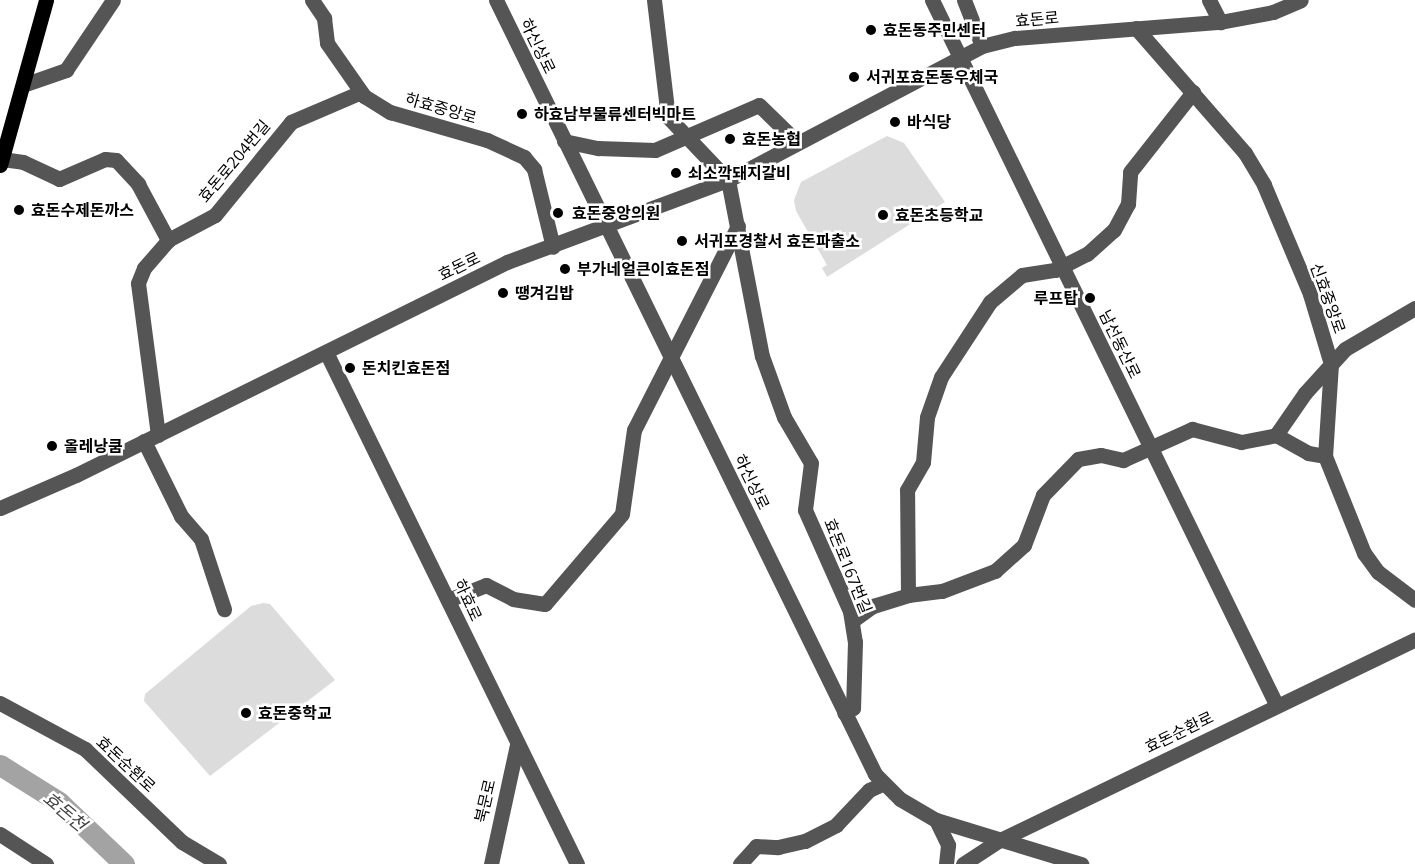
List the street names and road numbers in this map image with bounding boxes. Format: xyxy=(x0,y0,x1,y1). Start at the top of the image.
street label: 효돈로 xyxy=(1014,8,1060,30)
street label: 하신상로 xyxy=(516,15,560,77)
street label: 하효중앙로 xyxy=(403,89,479,127)
street label: 효돈로204번길 xyxy=(194,116,274,206)
street label: 효돈로 xyxy=(435,248,483,284)
street label: 신효중앙로 xyxy=(1306,260,1350,336)
street label: 남선동산로 xyxy=(1095,307,1145,381)
street label: 하신상로 xyxy=(730,451,774,513)
street label: 효돈로167번길 xyxy=(820,516,876,616)
street label: 하효로 xyxy=(450,576,486,624)
street label: 효돈순환로 xyxy=(1142,707,1216,757)
street label: 효돈순환로 xyxy=(93,732,159,796)
street label: 북문로 xyxy=(471,777,499,825)

